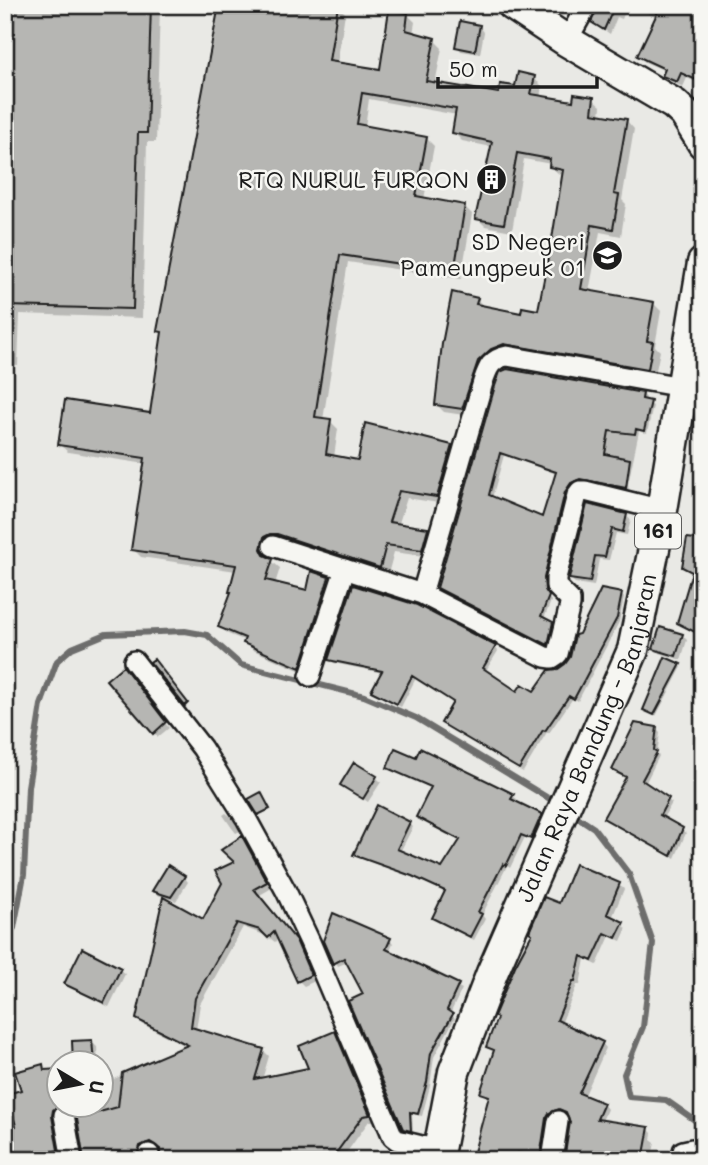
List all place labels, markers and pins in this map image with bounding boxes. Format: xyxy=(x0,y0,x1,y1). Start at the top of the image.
building icon: RTQ NURUL FURQON xyxy=(475,163,509,197)
place label: RTQ NURUL FURQON xyxy=(238,164,469,194)
place label: SD Negeri Pameungpeuk 01 xyxy=(400,226,585,282)
school or university icon: SD Negeri Pameungpeuk 01 xyxy=(591,238,625,272)

